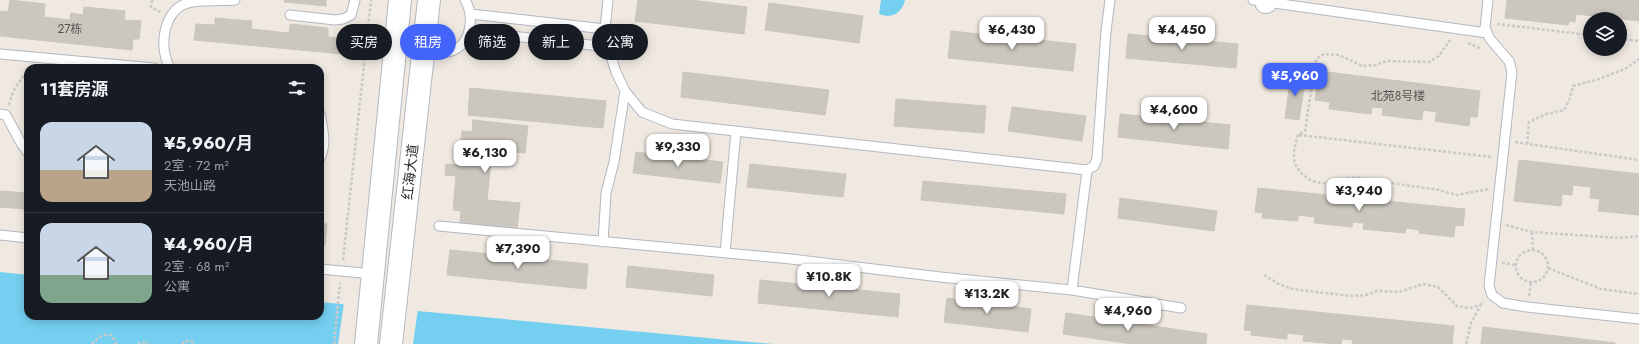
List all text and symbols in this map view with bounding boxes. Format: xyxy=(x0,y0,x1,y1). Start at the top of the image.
map controls xyxy=(1583,12,1627,56)
button: layers xyxy=(1583,12,1627,56)
pin: ¥6,430 xyxy=(979,17,1045,51)
pin: ¥4,450 xyxy=(1149,17,1215,51)
house number: 27栋 xyxy=(57,20,83,38)
text: ¥6,430 xyxy=(988,20,1036,39)
text: ¥4,450 xyxy=(1158,20,1206,39)
chip: 买房 xyxy=(336,24,392,60)
chip: 租房 xyxy=(400,24,456,60)
chip: 筛选 xyxy=(464,24,520,60)
chip: 新上 xyxy=(528,24,584,60)
chip: 公寓 xyxy=(592,24,648,60)
pin: ¥5,960 xyxy=(1262,63,1328,97)
text: ¥5,960 xyxy=(1271,66,1319,85)
text: 11套房源 xyxy=(40,77,108,101)
icon: filters xyxy=(286,77,308,99)
house number: 北苑8号楼 xyxy=(1371,87,1425,105)
pin: ¥4,600 xyxy=(1141,97,1207,131)
text: ¥4,600 xyxy=(1150,100,1198,119)
text: ¥5,960/月 xyxy=(164,131,253,155)
pin: ¥9,330 xyxy=(645,134,711,168)
text: ¥9,330 xyxy=(655,137,701,156)
icon: home xyxy=(72,138,120,186)
pin: ¥6,130 xyxy=(452,140,518,174)
street label: 红海大道 xyxy=(397,143,423,201)
text: ¥6,130 xyxy=(463,143,507,162)
text: 2室 · 72 m² xyxy=(164,156,229,175)
text: 天池山路 xyxy=(164,176,216,195)
pin: ¥3,940 xyxy=(1326,178,1392,212)
text: ¥3,940 xyxy=(1335,181,1383,200)
text: ¥4,960/月 xyxy=(164,232,254,256)
pin: ¥7,390 xyxy=(485,236,551,270)
icon: home xyxy=(72,239,120,287)
text: ¥7,390 xyxy=(496,239,540,258)
text: 2室 · 68 m² xyxy=(164,257,229,276)
pin: ¥10.8K xyxy=(796,264,862,298)
text: ¥10.8K xyxy=(806,267,852,286)
text: 公寓 xyxy=(164,277,190,296)
pin: ¥13.2K xyxy=(954,281,1020,315)
text: ¥13.2K xyxy=(965,284,1010,303)
pin: ¥4,960 xyxy=(1095,298,1161,332)
text: ¥4,960 xyxy=(1104,301,1152,320)

